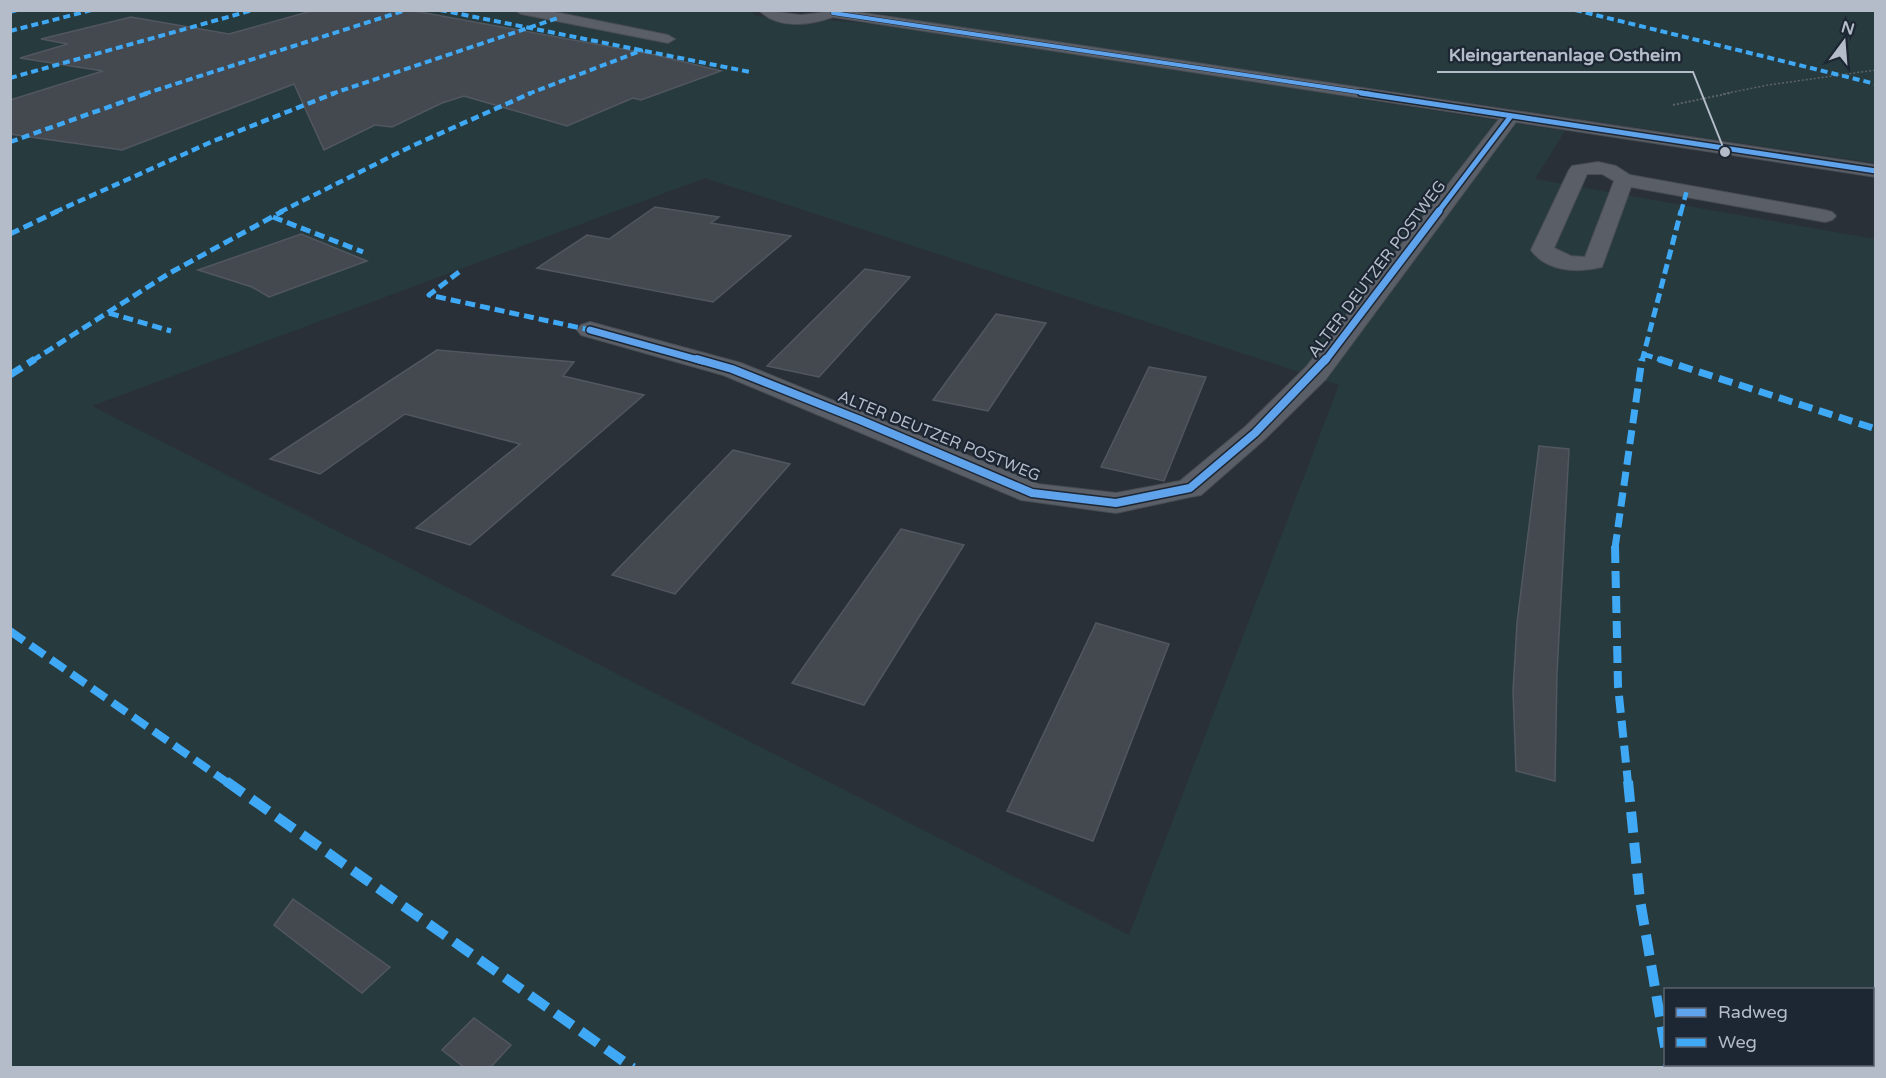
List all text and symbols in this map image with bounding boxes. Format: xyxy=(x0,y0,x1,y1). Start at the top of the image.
north arrow xyxy=(1814,12,1874,72)
text: N xyxy=(1839,17,1857,40)
callout: Kleingartenanlage Ostheim xyxy=(1437,36,1693,72)
text: Kleingartenanlage Ostheim xyxy=(1449,44,1681,66)
street label: ALTER DEUTZER POSTWEG xyxy=(1304,176,1450,362)
street label: ALTER DEUTZER POSTWEG xyxy=(835,386,1043,486)
legend xyxy=(1664,988,1874,1066)
text: Radweg xyxy=(1718,1001,1788,1023)
text: Weg xyxy=(1718,1031,1757,1053)

